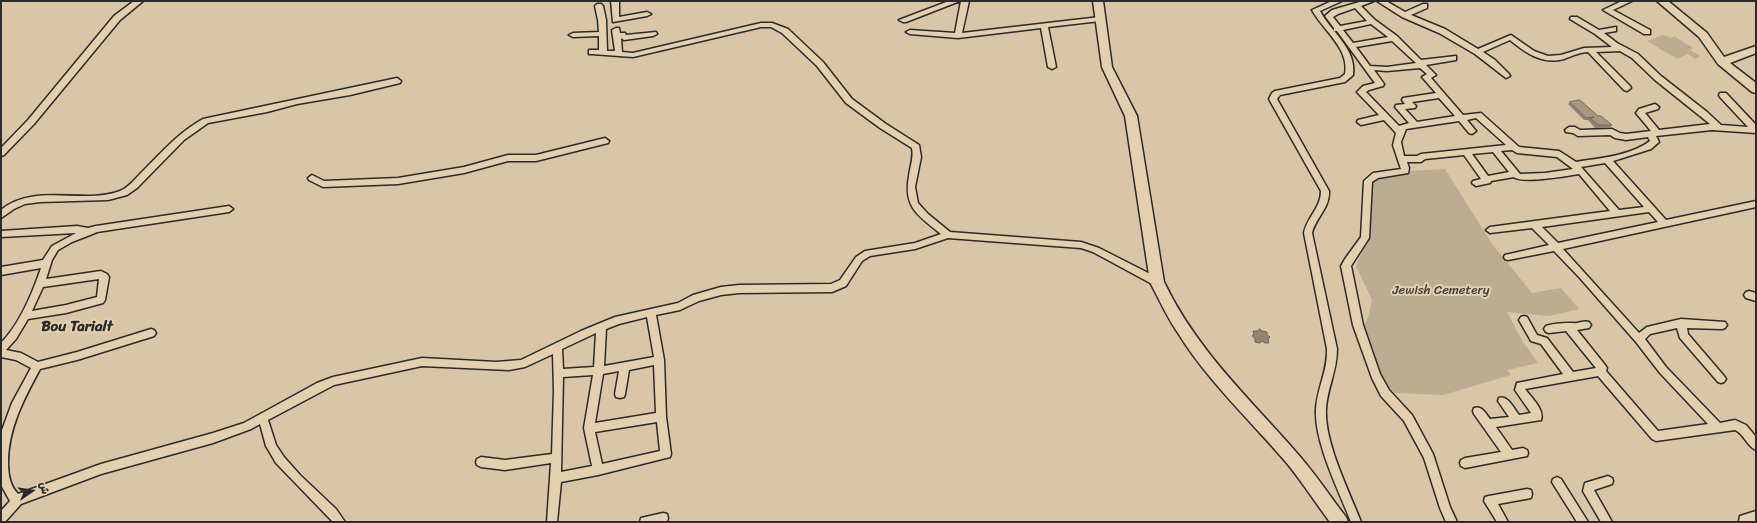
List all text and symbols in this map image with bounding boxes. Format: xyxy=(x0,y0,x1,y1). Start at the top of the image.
park label: Jewish Cemetery xyxy=(1392,283,1490,299)
district label: Bou Tarialt xyxy=(41,318,113,336)
north arrow xyxy=(12,471,52,511)
text: ش xyxy=(34,480,55,496)

